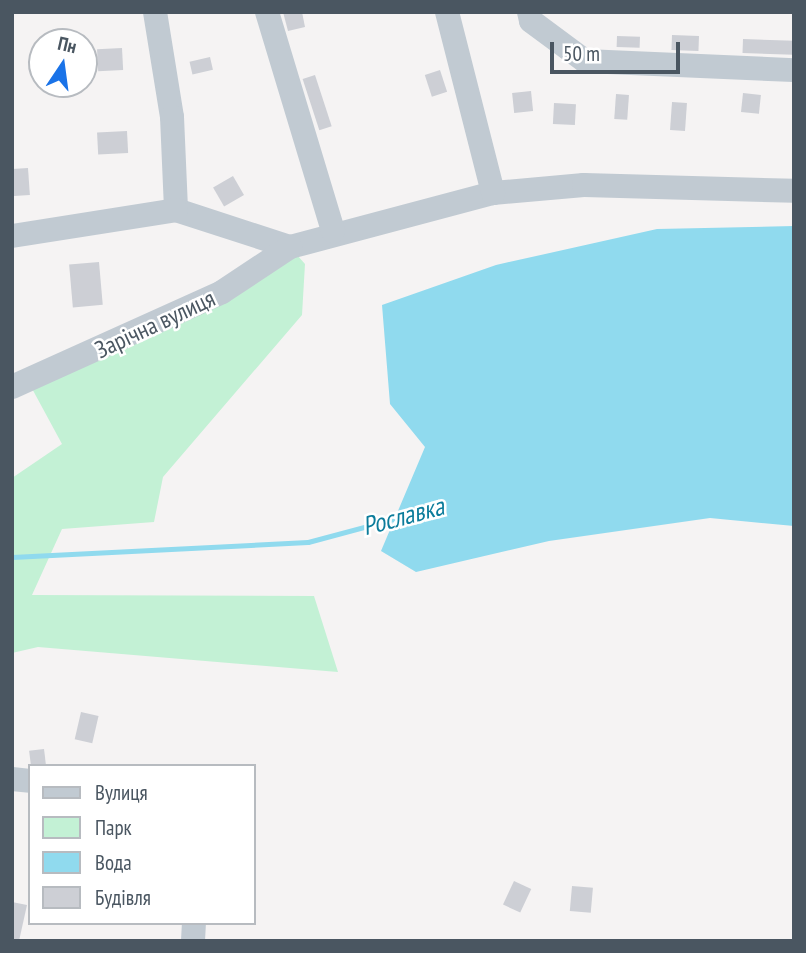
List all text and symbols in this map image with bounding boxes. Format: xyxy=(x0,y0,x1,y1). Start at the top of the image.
north arrow xyxy=(28,28,98,98)
scale bar xyxy=(554,28,684,72)
text: Пн xyxy=(56,31,79,58)
text: 50 m xyxy=(563,40,600,67)
street label: Зарічна вулиця xyxy=(91,284,219,364)
water label: Рославка xyxy=(359,490,447,542)
legend xyxy=(28,764,256,925)
text: Вулиця xyxy=(95,779,148,806)
text: Парк xyxy=(95,814,132,841)
text: Вода xyxy=(95,849,132,876)
text: Будівля xyxy=(95,884,151,911)

